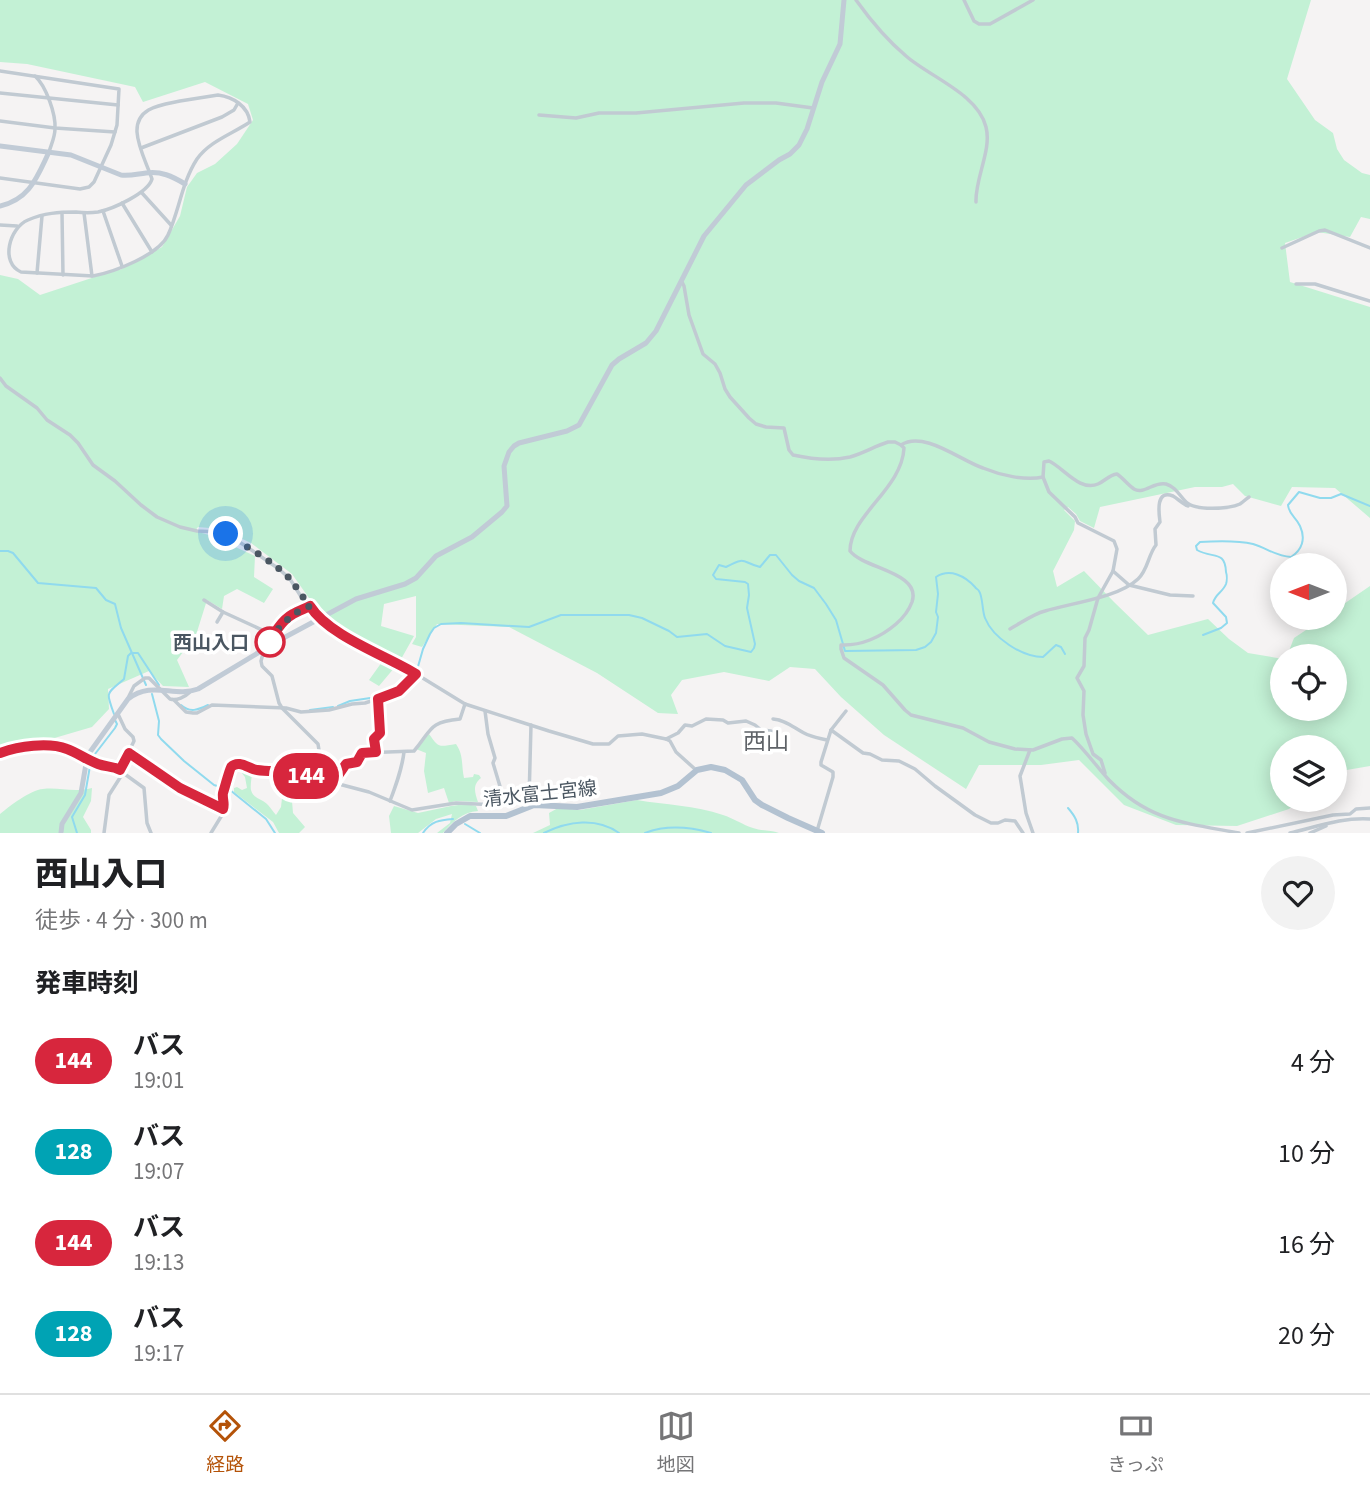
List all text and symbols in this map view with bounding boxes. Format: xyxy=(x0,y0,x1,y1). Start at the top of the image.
your location xyxy=(208,516,243,551)
north arrow xyxy=(1270,553,1348,630)
map controls xyxy=(1270,553,1347,812)
marker: 西山入口 xyxy=(255,627,285,657)
place label: 西山入口 xyxy=(173,630,249,657)
button: locate xyxy=(1270,644,1347,721)
district label: 西山 xyxy=(743,725,789,758)
button: layers xyxy=(1270,735,1347,812)
line badge: 144 xyxy=(266,753,346,799)
text: 144 xyxy=(287,758,325,793)
street label: 清水富士宮線 xyxy=(482,775,598,814)
text: 西山入口 xyxy=(35,851,167,898)
button: heart xyxy=(1261,856,1335,930)
text: 徒歩 · 4 分 · 300 m xyxy=(35,904,208,937)
text: 発車時刻 xyxy=(35,965,139,1002)
text: バス xyxy=(133,1027,185,1064)
text: 144 xyxy=(54,1043,93,1078)
text: 4 分 xyxy=(1291,1044,1335,1081)
text: 19:01 xyxy=(133,1064,184,1097)
text: バス xyxy=(133,1118,185,1155)
text: 128 xyxy=(54,1134,93,1169)
text: 10 分 xyxy=(1278,1135,1335,1172)
text: 19:07 xyxy=(133,1155,184,1188)
text: バス xyxy=(133,1209,185,1246)
text: 144 xyxy=(54,1225,93,1260)
text: 16 分 xyxy=(1278,1226,1335,1263)
text: 19:13 xyxy=(133,1246,184,1279)
text: バス xyxy=(133,1300,185,1337)
text: 128 xyxy=(54,1316,93,1351)
text: 20 分 xyxy=(1278,1317,1335,1354)
text: 19:17 xyxy=(133,1337,184,1370)
tab: 経路 xyxy=(206,1407,244,1479)
tab: 地図 xyxy=(657,1407,695,1479)
tab: きっぷ xyxy=(1107,1407,1164,1479)

